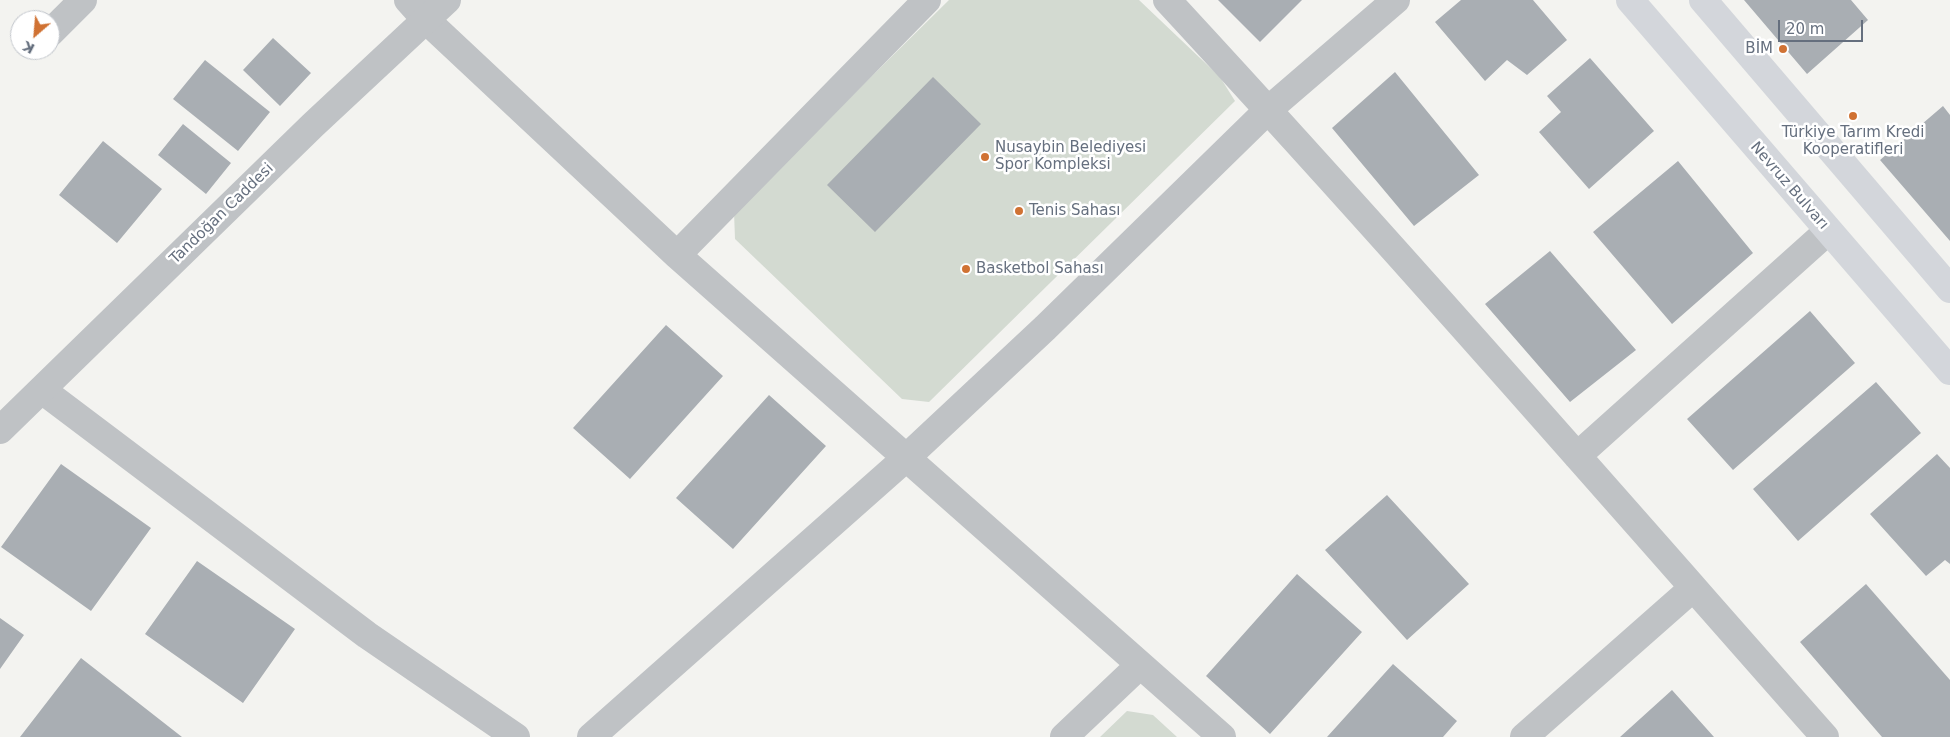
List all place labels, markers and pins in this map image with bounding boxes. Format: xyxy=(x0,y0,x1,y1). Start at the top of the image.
place label: BİM xyxy=(1745,40,1773,58)
marker: BİM xyxy=(1777,43,1789,55)
marker: Türkiye Tarım Kredi Kooperatifleri xyxy=(1847,110,1859,122)
place label: Türkiye Tarım Kredi Kooperatifleri xyxy=(1782,124,1924,159)
place label: Nusaybin Belediyesi Spor Kompleksi xyxy=(995,139,1146,174)
marker: Nusaybin Belediyesi Spor Kompleksi xyxy=(979,151,991,163)
place label: Tenis Sahası xyxy=(1029,202,1120,220)
marker: Tenis Sahası xyxy=(1013,205,1025,217)
place label: Basketbol Sahası xyxy=(976,260,1104,278)
marker: Basketbol Sahası xyxy=(960,263,972,275)

